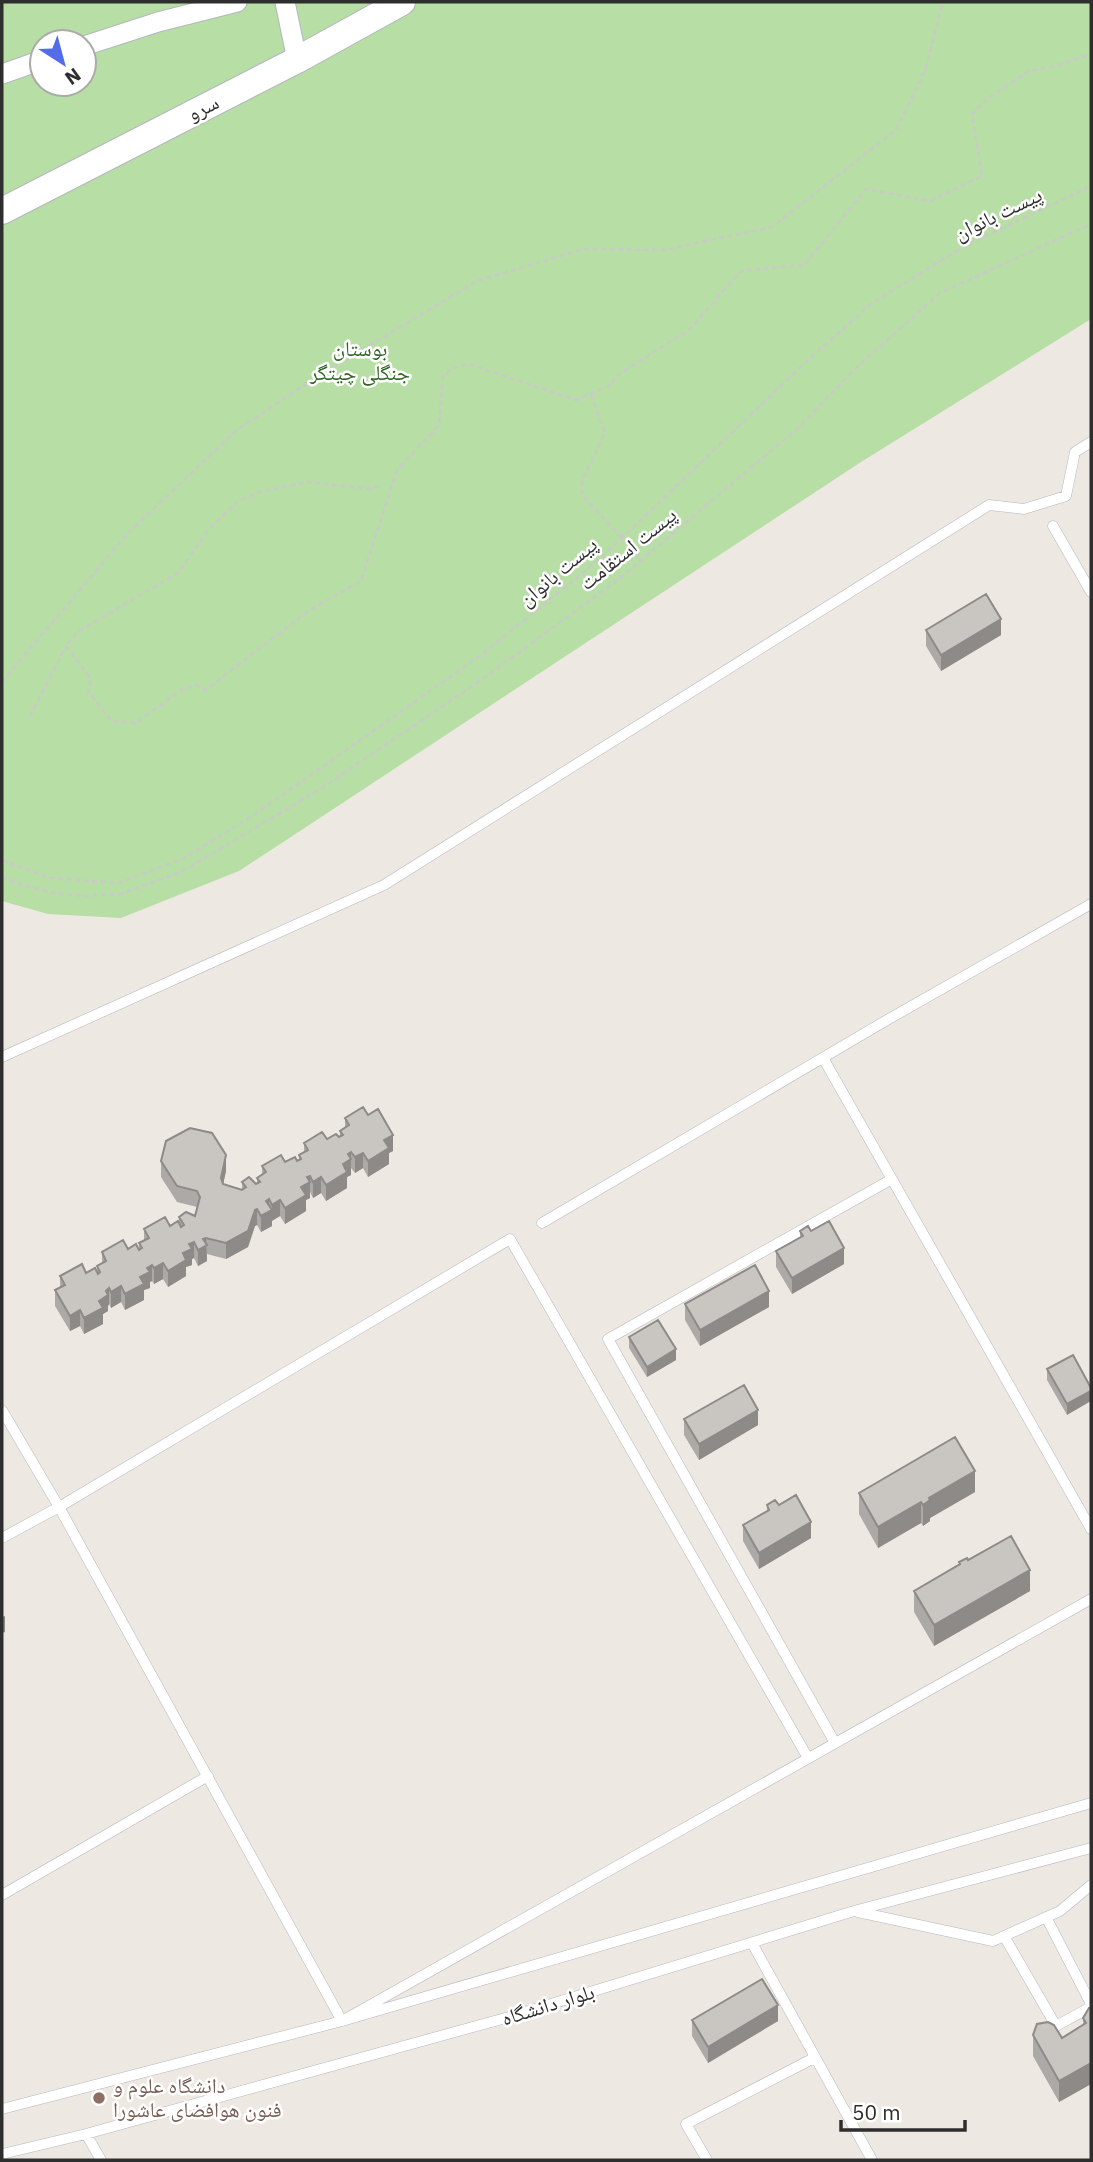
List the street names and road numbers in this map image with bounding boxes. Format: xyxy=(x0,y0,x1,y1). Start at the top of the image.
street label: سرو xyxy=(182,87,223,127)
street label: پیست بانوان xyxy=(949,180,1046,246)
street label: پیست استقامت xyxy=(573,500,682,596)
street label: پیست بانوان xyxy=(512,530,603,612)
street label: بلوار دانشگاه xyxy=(498,1977,598,2031)

